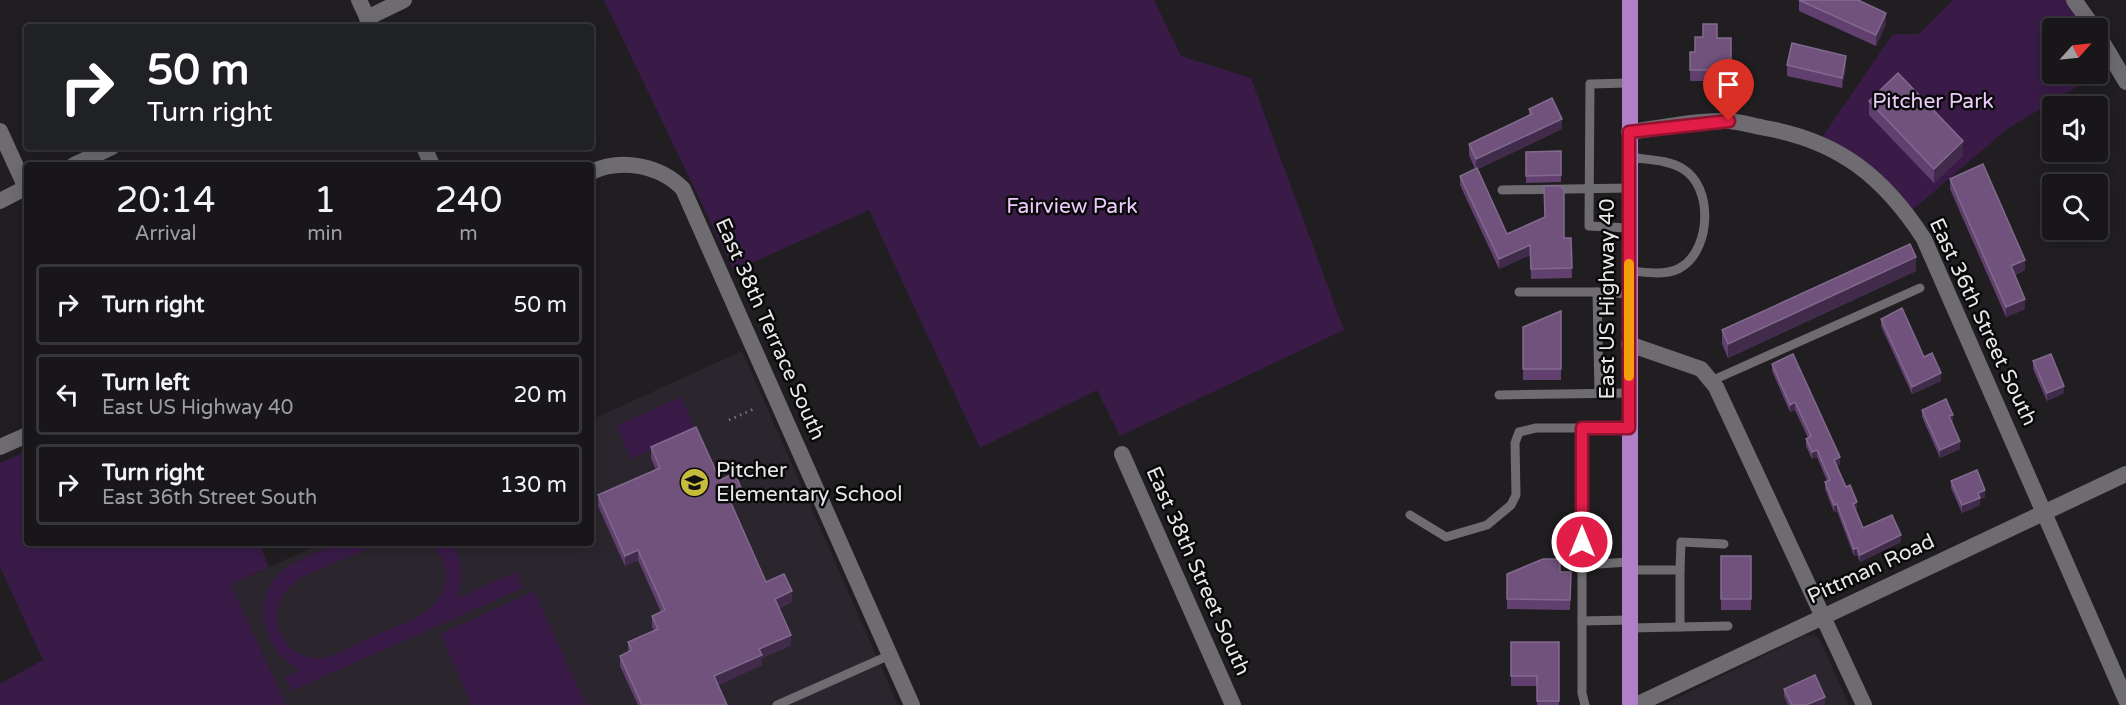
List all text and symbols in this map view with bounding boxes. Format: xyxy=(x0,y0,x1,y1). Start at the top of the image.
north arrow xyxy=(2042,18,2108,84)
map controls xyxy=(2042,18,2108,240)
text: 50 m xyxy=(147,45,249,96)
icon: right xyxy=(48,48,126,126)
pin xyxy=(1703,59,1754,121)
icon: arrive xyxy=(1712,68,1745,101)
park label: Pitcher Park xyxy=(1872,89,1994,114)
text: Turn right xyxy=(147,96,273,129)
button: sound xyxy=(2042,96,2108,162)
button: search xyxy=(2042,174,2108,240)
text: 20:14 xyxy=(116,179,216,222)
text: 1 xyxy=(314,179,336,222)
text: 240 xyxy=(434,179,502,222)
park label: Fairview Park xyxy=(1006,194,1138,219)
street label: East US Highway 40 xyxy=(1595,199,1620,399)
street label: East 38th Terrace South xyxy=(710,214,830,444)
street label: East 36th Street South xyxy=(1924,214,2042,430)
text: Arrival xyxy=(135,222,197,246)
text: min xyxy=(307,222,343,246)
text: m xyxy=(459,222,478,246)
icon: right xyxy=(51,288,84,321)
text: Turn right xyxy=(102,292,204,318)
text: 50 m xyxy=(513,292,567,318)
text: Turn left xyxy=(102,370,190,396)
icon: left xyxy=(51,378,84,411)
text: 20 m xyxy=(513,382,567,408)
text: East US Highway 40 xyxy=(102,396,293,420)
place label: Pitcher Elementary School xyxy=(716,458,903,507)
text: Turn right xyxy=(102,460,204,486)
street label: East 38th Street South xyxy=(1141,463,1255,679)
school or university icon: Pitcher Elementary School xyxy=(679,466,711,498)
icon: right xyxy=(51,468,84,501)
text: 130 m xyxy=(500,472,567,498)
text: East 36th Street South xyxy=(102,486,317,510)
position arrow xyxy=(1550,510,1614,574)
street label: Pittman Road xyxy=(1803,529,1939,609)

